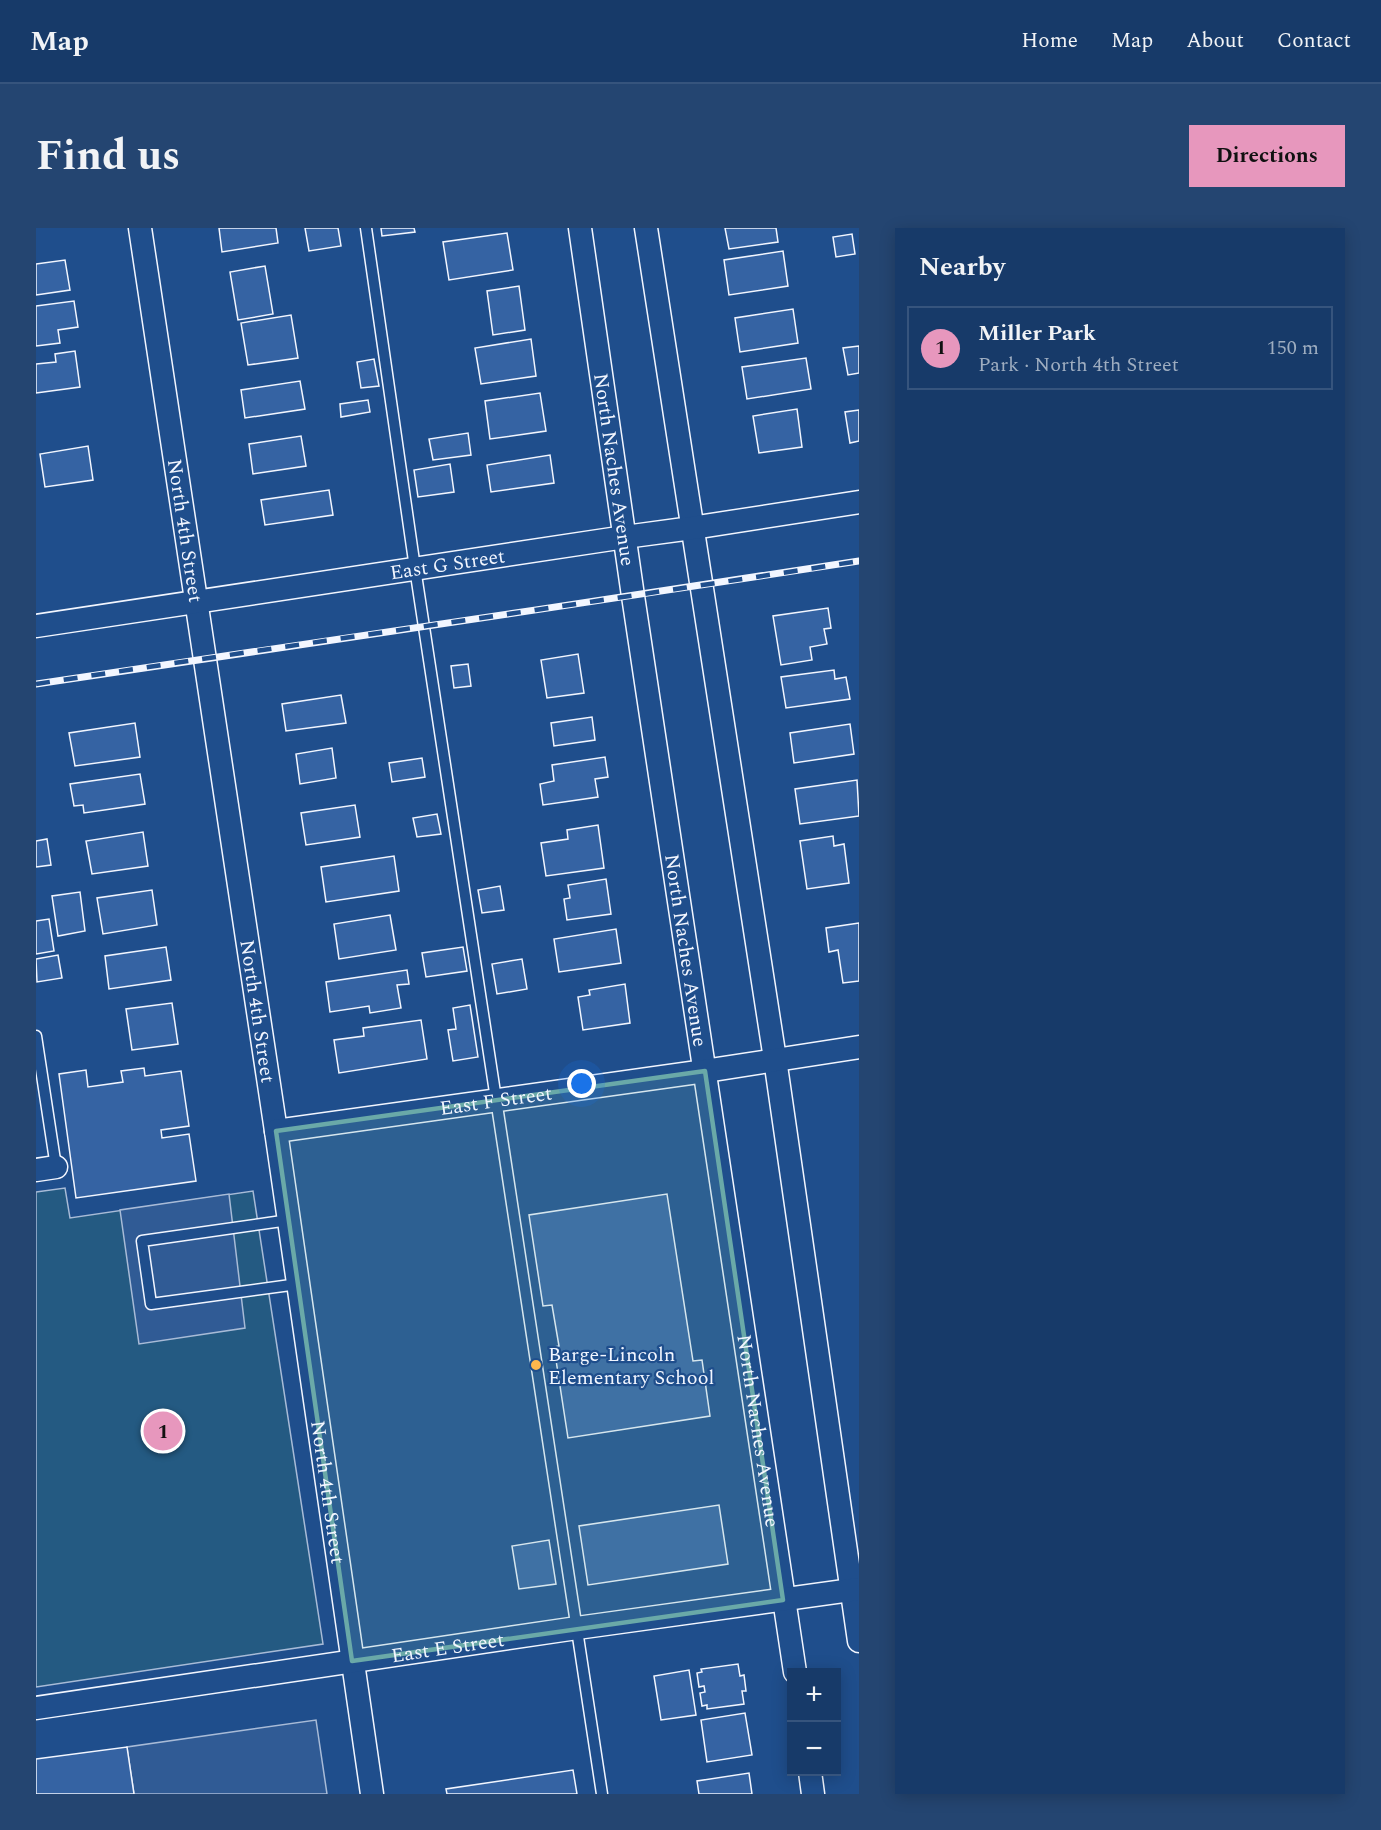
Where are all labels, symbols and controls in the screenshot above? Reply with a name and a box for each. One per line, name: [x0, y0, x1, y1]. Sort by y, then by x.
text: Map: [30, 20, 89, 63]
text: Home: [1021, 25, 1078, 57]
text: Map: [1111, 25, 1153, 57]
text: About: [1186, 25, 1244, 57]
text: Contact: [1277, 25, 1351, 57]
text: Find us: [36, 125, 180, 188]
button: Directions: [1189, 125, 1345, 187]
text: Nearby: [919, 247, 1005, 287]
text: Miller Park: [978, 317, 1096, 350]
text: 1: [935, 333, 946, 363]
text: 150 m: [1267, 333, 1319, 363]
text: Park · North 4th Street: [978, 350, 1179, 380]
street label: North Naches Avenue: [585, 371, 643, 568]
street label: North 4th Street: [159, 457, 210, 605]
street label: East G Street: [388, 541, 507, 588]
street label: North Naches Avenue: [656, 852, 715, 1049]
street label: North 4th Street: [231, 938, 283, 1085]
your location: [567, 1069, 596, 1098]
street label: East F Street: [438, 1079, 554, 1124]
street label: North Naches Avenue: [728, 1332, 787, 1529]
place label: Barge-Lincoln Elementary School: [548, 1340, 714, 1393]
marker: Barge-Lincoln Elementary School: [529, 1358, 543, 1372]
pin: 1: [144, 1408, 182, 1454]
street label: North 4th Street: [302, 1418, 353, 1566]
street label: East E Street: [389, 1625, 506, 1671]
map controls: [787, 1668, 841, 1776]
button: +: [787, 1668, 841, 1722]
button: −: [787, 1722, 841, 1776]

